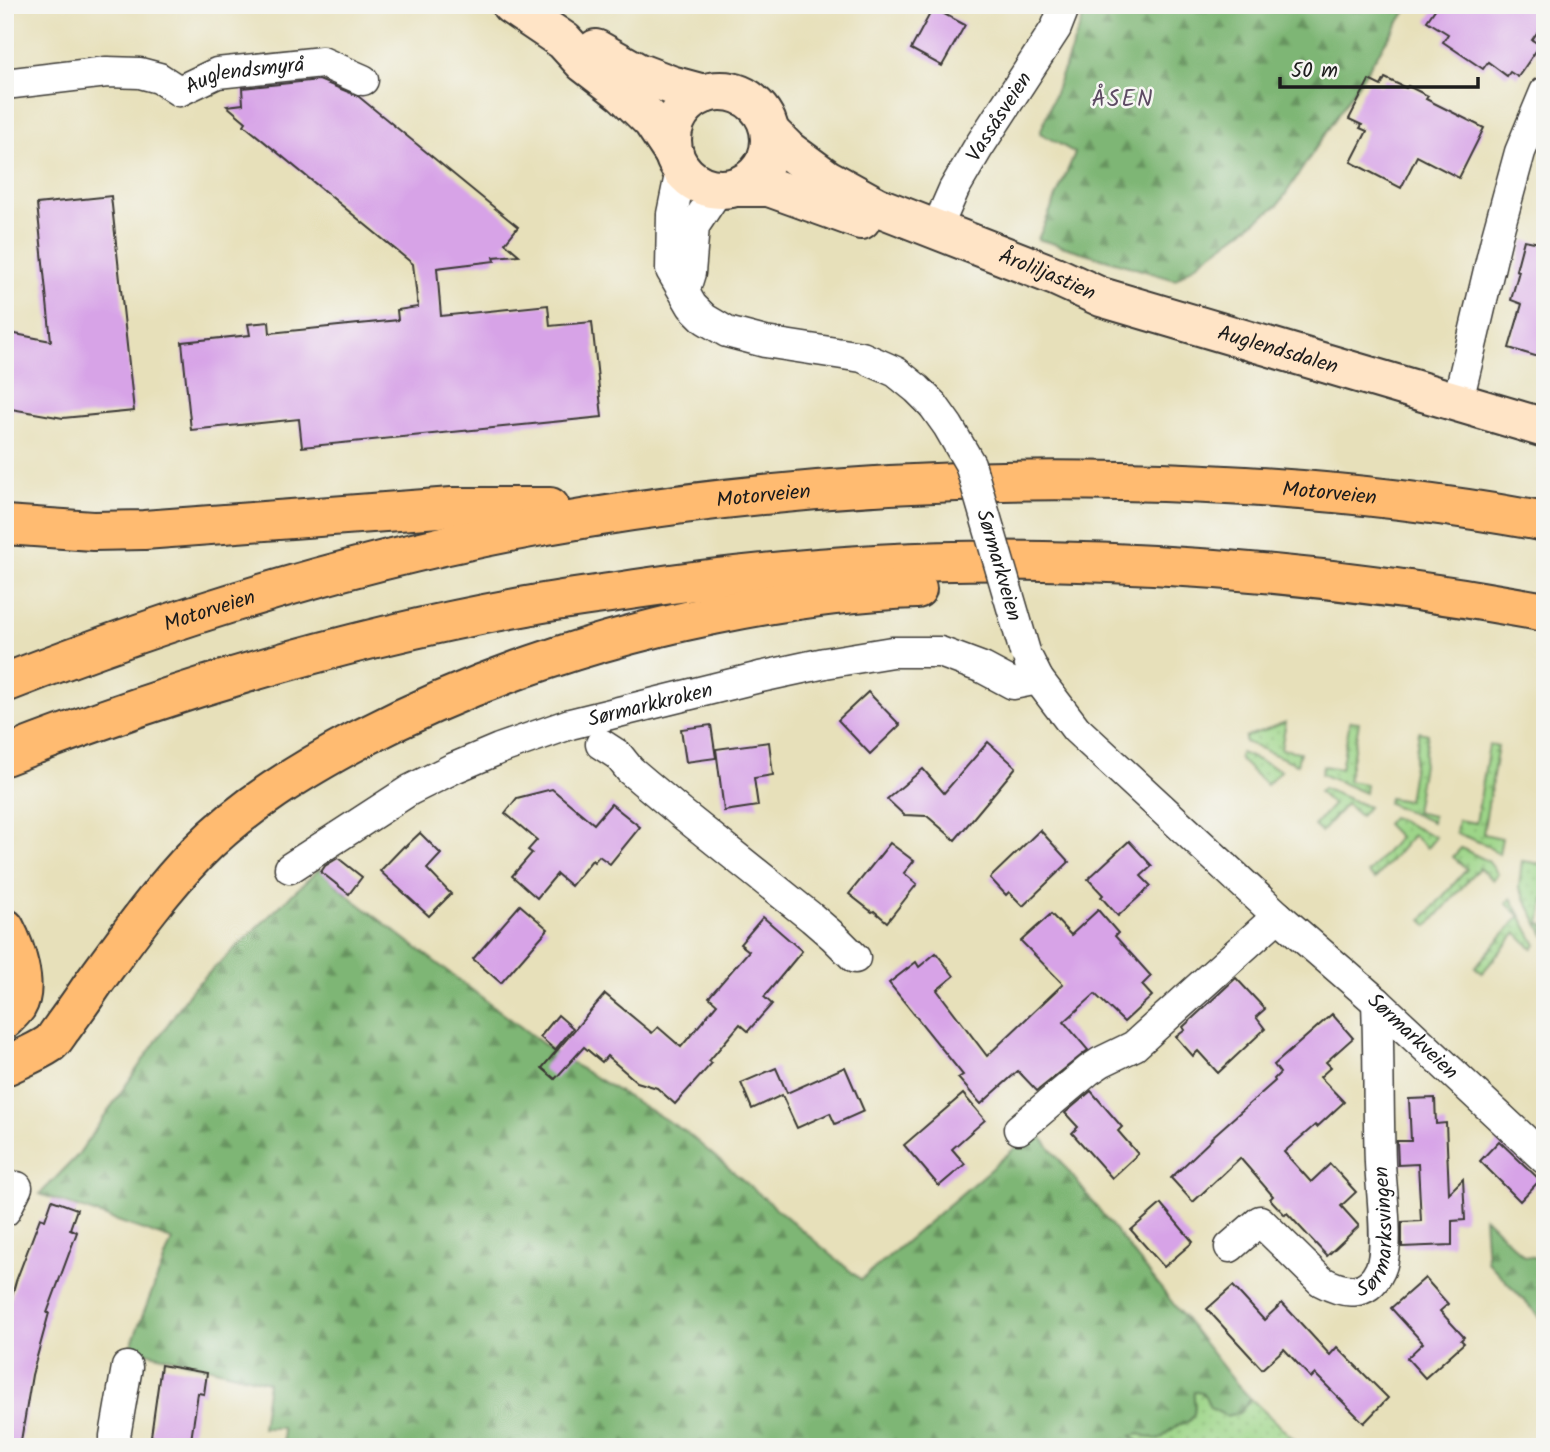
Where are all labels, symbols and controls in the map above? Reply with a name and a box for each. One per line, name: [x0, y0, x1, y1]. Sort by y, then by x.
scale bar: [1280, 46, 1478, 90]
street label: Auglendsmyrå: [180, 49, 307, 104]
text: 50 m: [1291, 55, 1338, 88]
street label: Vassåsveien: [958, 66, 1041, 168]
district label: ÅSEN: [1091, 82, 1155, 118]
street label: Åroliljastien: [993, 241, 1101, 310]
street label: Auglendsdalen: [1213, 317, 1342, 384]
street label: Motorveien: [1281, 474, 1378, 515]
street label: Motorveien: [715, 476, 812, 518]
street label: Sørmarkveien: [966, 506, 1030, 625]
street label: Motorveien: [160, 581, 260, 642]
street label: Sørmarkkroken: [584, 674, 717, 737]
street label: Sørmarkveien: [1359, 986, 1466, 1088]
street label: Sørmarksvingen: [1352, 1165, 1403, 1307]

